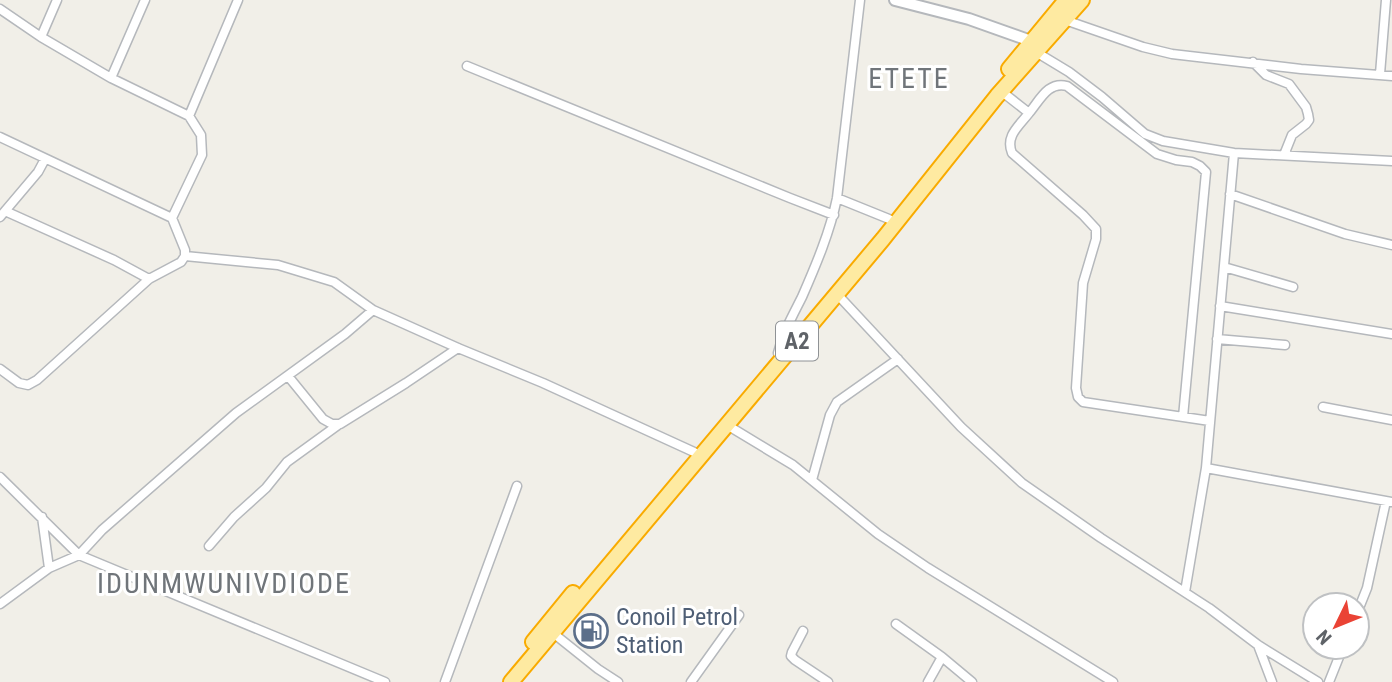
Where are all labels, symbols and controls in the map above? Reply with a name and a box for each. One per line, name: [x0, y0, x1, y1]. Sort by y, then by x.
district label: ETETE: [868, 62, 950, 95]
road number: A2: [776, 322, 818, 360]
district label: IDUNMWUNIVDIODE: [97, 567, 351, 600]
north arrow: [1301, 591, 1371, 661]
place label: Conoil Petrol Station: [616, 603, 738, 659]
fuel station icon: Conoil Petrol Station: [572, 612, 610, 650]
text: N: [1312, 625, 1336, 649]

